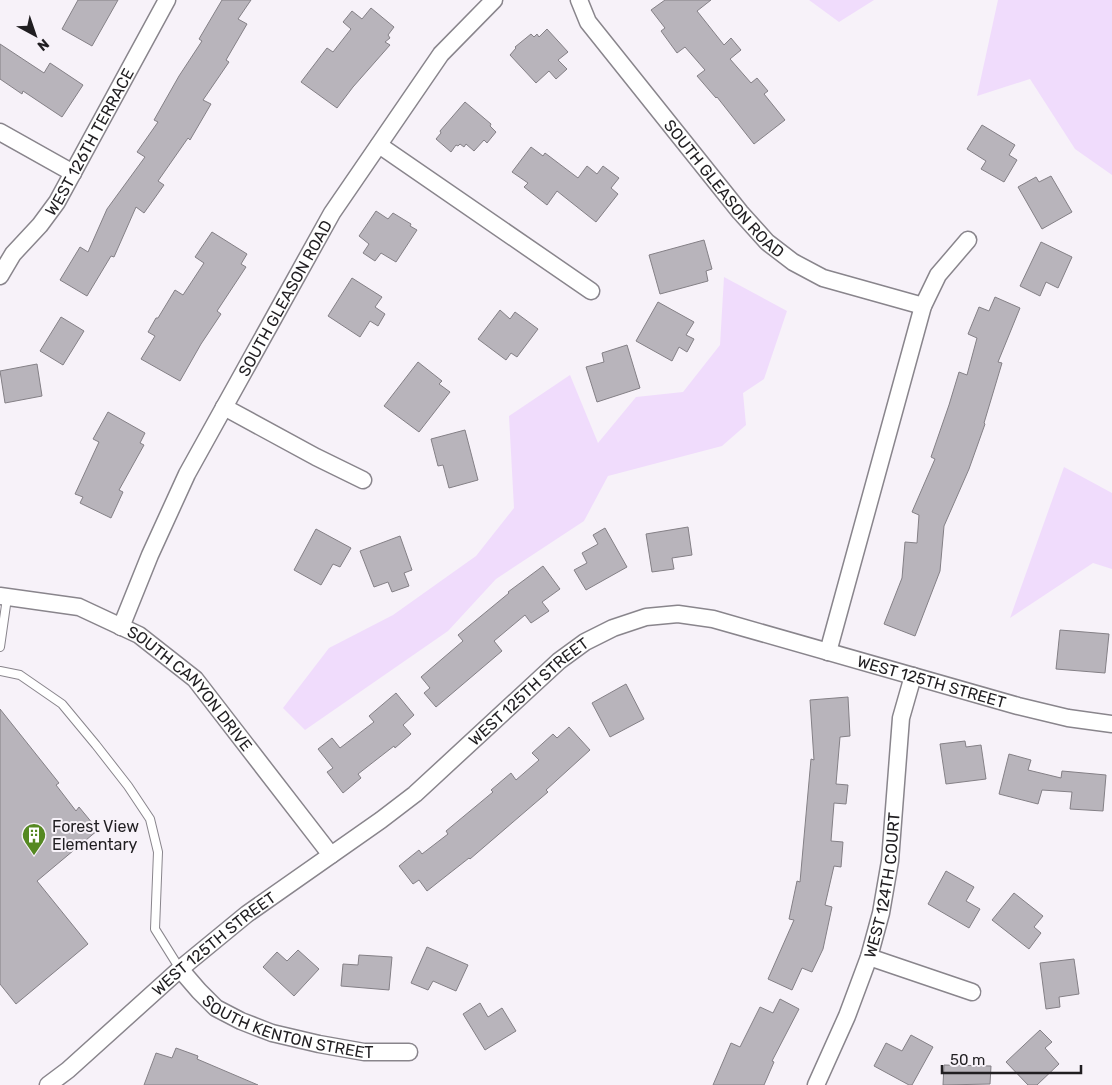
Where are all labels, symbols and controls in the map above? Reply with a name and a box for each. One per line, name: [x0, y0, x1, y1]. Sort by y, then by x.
north arrow: [10, 10, 60, 60]
text: N: [34, 35, 52, 54]
street label: WEST 126TH TERRACE: [41, 65, 138, 219]
street label: SOUTH GLEASON ROAD: [660, 116, 788, 261]
street label: SOUTH GLEASON ROAD: [234, 217, 336, 379]
street label: SOUTH CANYON DRIVE: [125, 622, 256, 755]
street label: WEST 125TH STREET: [464, 633, 592, 749]
street label: WEST 125TH STREET: [855, 651, 1008, 712]
street label: WEST 124TH COURT: [860, 811, 903, 960]
place label: Forest View Elementary: [52, 817, 139, 854]
building icon: Forest View Elementary: [21, 822, 47, 856]
street label: WEST 125TH STREET: [148, 888, 279, 999]
street label: SOUTH KENTON STREET: [199, 991, 374, 1062]
scale bar: [942, 1042, 1081, 1074]
text: 50 m: [950, 1051, 985, 1069]

